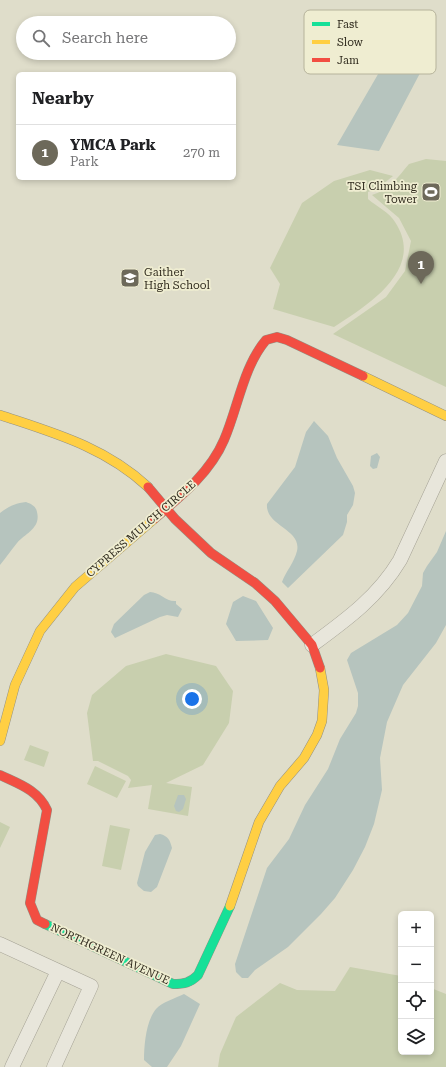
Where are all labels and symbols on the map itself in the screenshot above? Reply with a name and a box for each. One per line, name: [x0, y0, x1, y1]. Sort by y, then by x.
legend: [304, 10, 436, 74]
text: Fast: [337, 18, 358, 31]
text: Slow: [337, 36, 364, 49]
text: Jam: [337, 54, 359, 67]
place label: TSI Climbing Tower: [347, 180, 418, 206]
sports icon: TSI Climbing Tower: [420, 181, 442, 203]
pin: 1: [408, 251, 434, 284]
place label: Gaither High School: [144, 266, 211, 292]
school or university icon: Gaither High School: [119, 267, 141, 289]
street label: CYPRESS MULCH CIRCLE: [84, 478, 198, 580]
your location: [182, 689, 202, 709]
street label: NORTHGREEN AVENUE: [48, 921, 172, 987]

